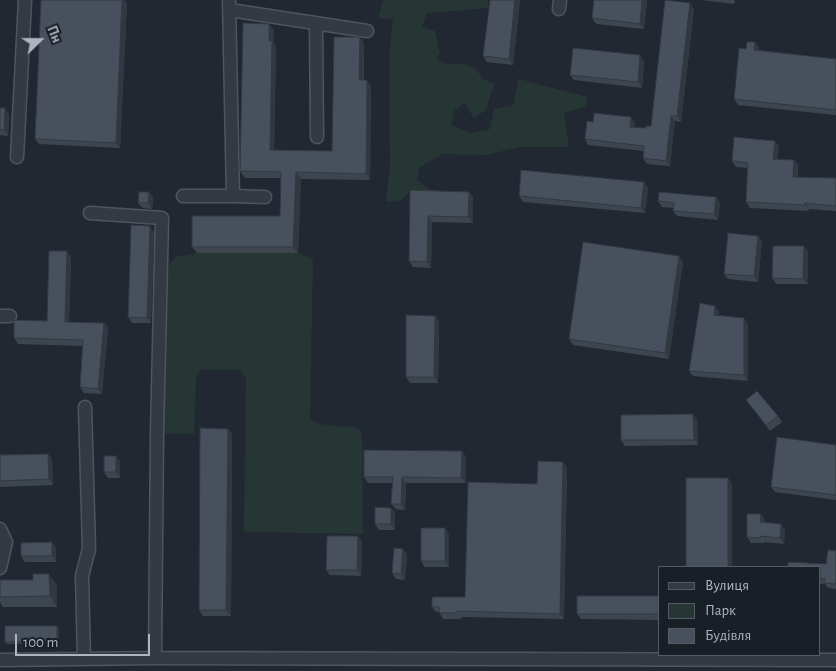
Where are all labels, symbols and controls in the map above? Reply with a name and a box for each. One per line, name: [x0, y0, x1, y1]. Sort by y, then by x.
north arrow: [15, 15, 65, 65]
text: Пн: [44, 24, 64, 45]
legend: [658, 566, 821, 656]
text: Вулиця: [705, 578, 749, 593]
text: Парк: [705, 603, 736, 618]
scale bar: [18, 624, 152, 656]
text: Будівля: [705, 628, 751, 643]
text: 100 m: [23, 635, 58, 650]

